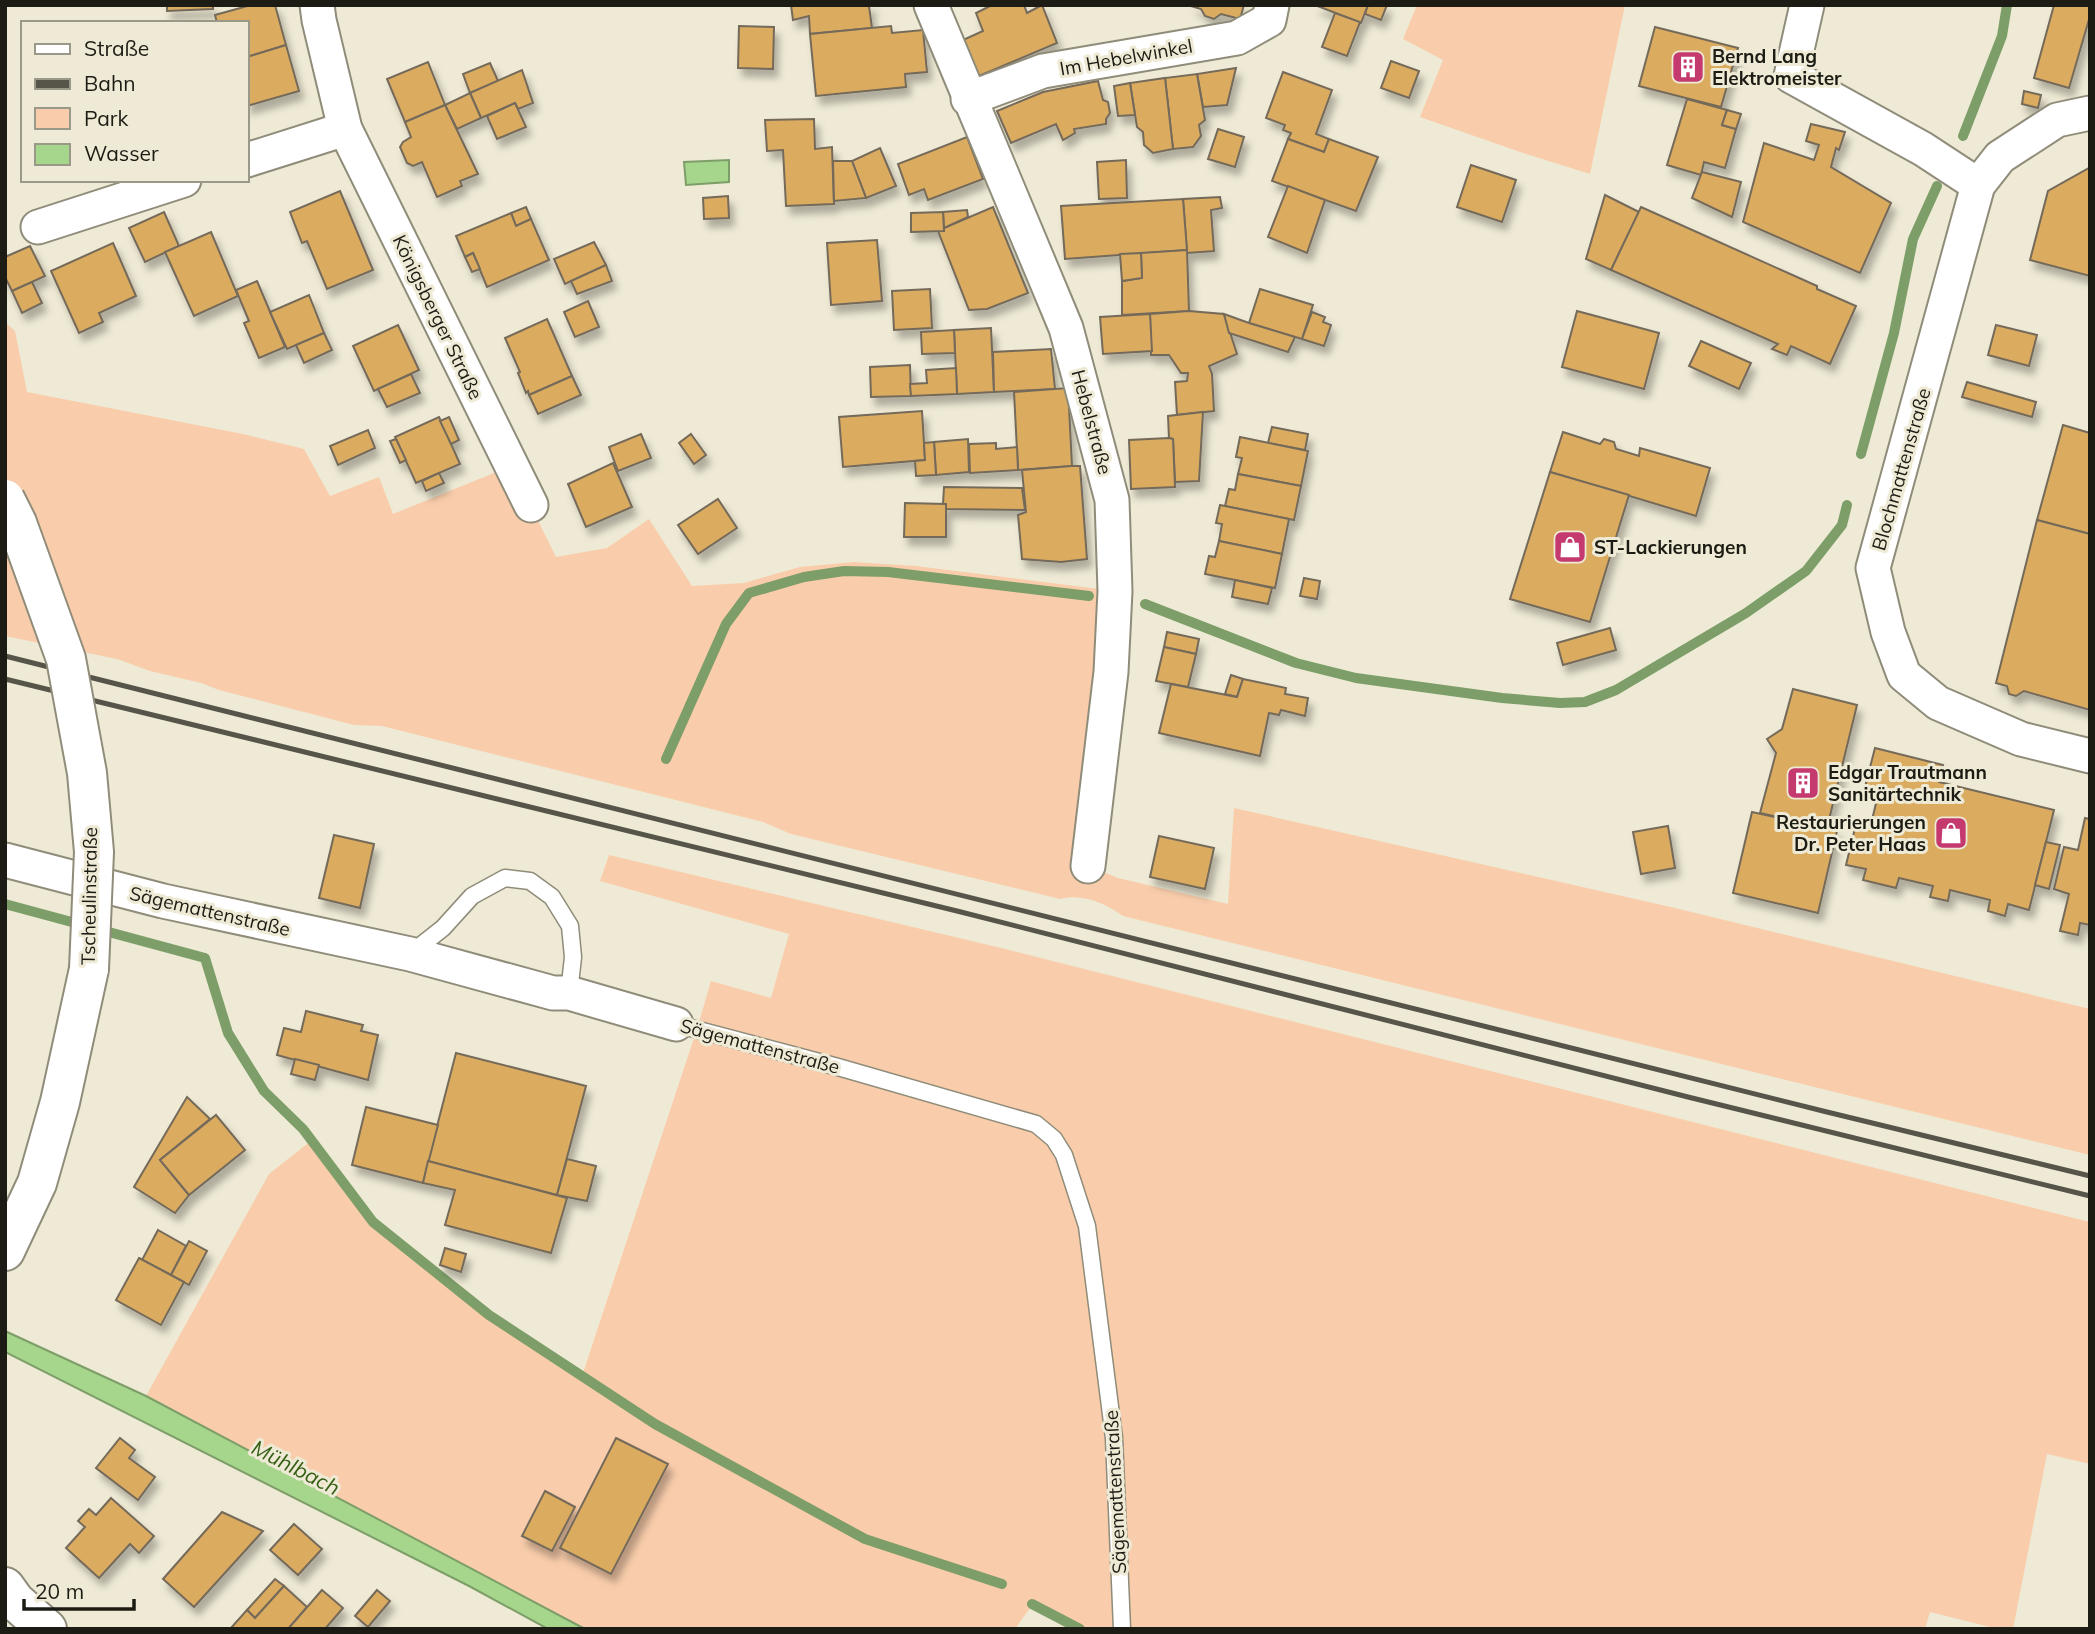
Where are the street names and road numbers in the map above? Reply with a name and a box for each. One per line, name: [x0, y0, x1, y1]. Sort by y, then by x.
street label: Im Hebelwinkel: [1058, 34, 1194, 80]
street label: Königsberger Straße: [388, 231, 488, 403]
street label: Hebelstraße: [1066, 367, 1118, 477]
street label: Blochmattenstraße: [1866, 385, 1936, 553]
street label: Tscheulinstraße: [76, 827, 102, 965]
street label: Sägemattenstraße: [127, 881, 293, 941]
street label: Sägemattenstraße: [678, 1013, 842, 1079]
street label: Sägemattenstraße: [1099, 1409, 1131, 1575]

